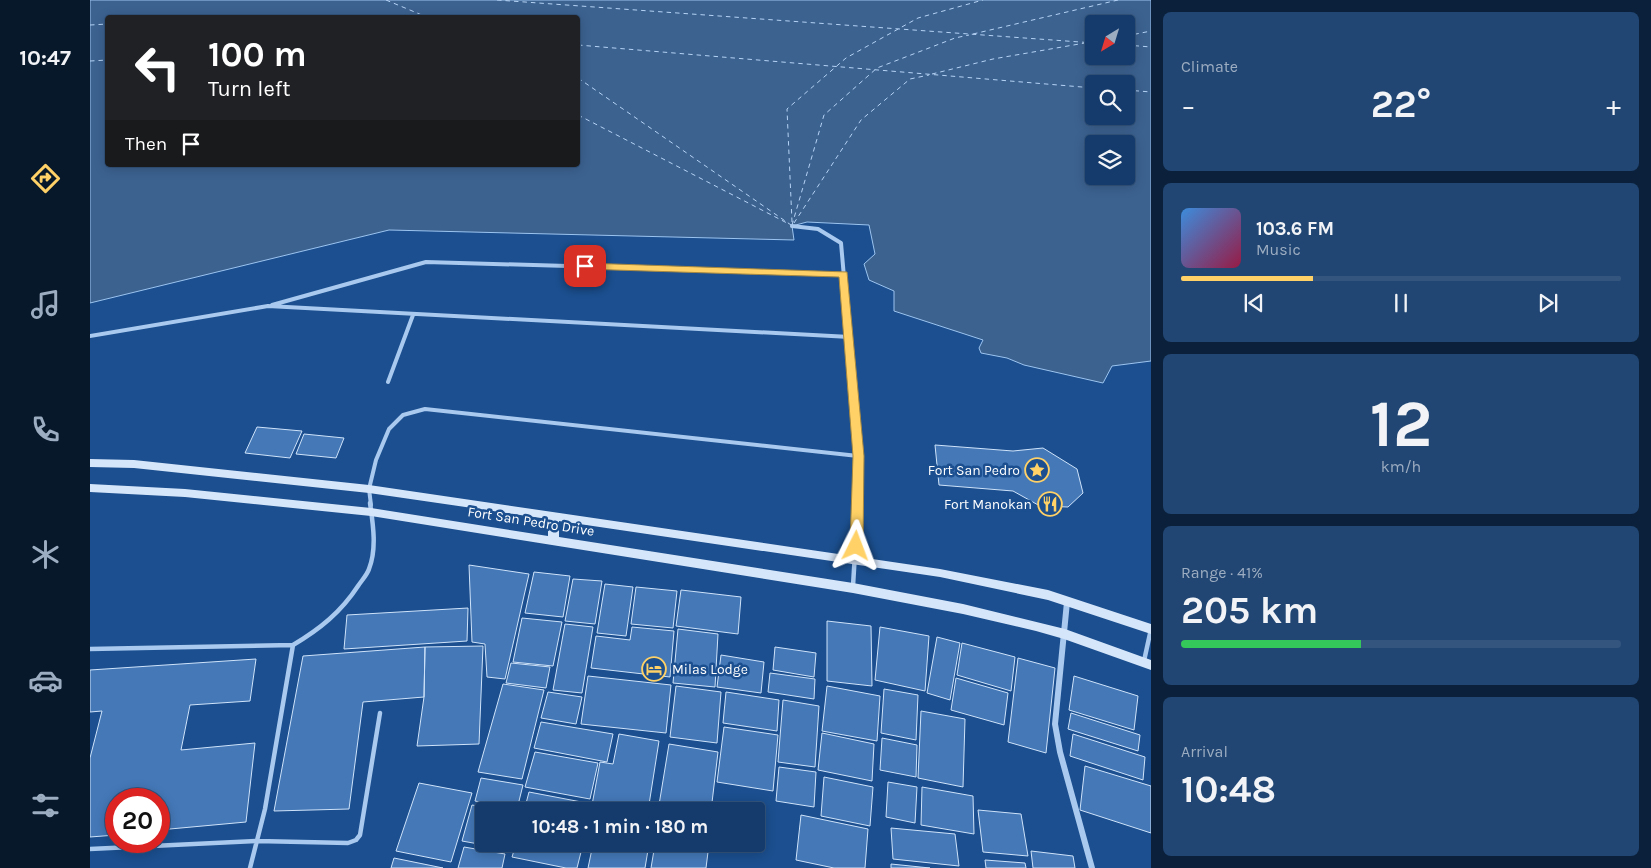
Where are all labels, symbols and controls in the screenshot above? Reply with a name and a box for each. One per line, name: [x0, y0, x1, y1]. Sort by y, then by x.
north arrow: [1085, 15, 1135, 65]
map controls: [1085, 15, 1135, 185]
text: 100 m: [208, 34, 307, 75]
icon: left: [125, 35, 190, 100]
text: 10:47: [19, 45, 71, 71]
text: Climate: [1181, 57, 1238, 76]
button: search: [1085, 75, 1135, 125]
text: Turn left: [208, 76, 291, 102]
text: 22°: [1371, 82, 1431, 127]
text: −: [1181, 89, 1196, 122]
text: +: [1606, 89, 1621, 122]
icon: arrive: [177, 130, 205, 158]
text: Then: [125, 133, 167, 155]
button: layers: [1085, 135, 1135, 185]
icon: directions: [28, 161, 63, 196]
text: 103.6 FM: [1256, 218, 1334, 240]
text: Music: [1256, 240, 1301, 259]
pin: [564, 245, 606, 287]
icon: arrive: [571, 252, 599, 280]
icon: music: [28, 287, 63, 322]
icon: previous: [1240, 289, 1268, 317]
icon: pause: [1387, 289, 1415, 317]
icon: next: [1534, 289, 1562, 317]
text: 12: [1370, 386, 1432, 462]
icon: phone: [28, 412, 63, 447]
place icon: Fort San Pedro: [1024, 457, 1050, 483]
text: km/h: [1381, 457, 1421, 476]
place label: Fort San Pedro: [928, 462, 1020, 479]
restaurant icon: Fort Manokan: [1037, 491, 1063, 517]
place label: Fort Manokan: [944, 496, 1032, 513]
street label: Fort San Pedro Drive: [466, 503, 596, 540]
position arrow: [829, 519, 881, 571]
icon: climate: [28, 537, 63, 572]
text: Range · 41%: [1181, 563, 1263, 582]
text: 205 km: [1181, 588, 1318, 633]
hotel icon: Milas Lodge: [641, 656, 667, 682]
place label: Milas Lodge: [672, 661, 748, 678]
icon: car: [28, 663, 63, 698]
text: Arrival: [1181, 742, 1228, 761]
text: 10:48: [1181, 767, 1276, 812]
icon: filters: [28, 788, 63, 823]
speed limit sign: 20: [105, 788, 170, 853]
text: 10:48 · 1 min · 180 m: [532, 816, 708, 838]

